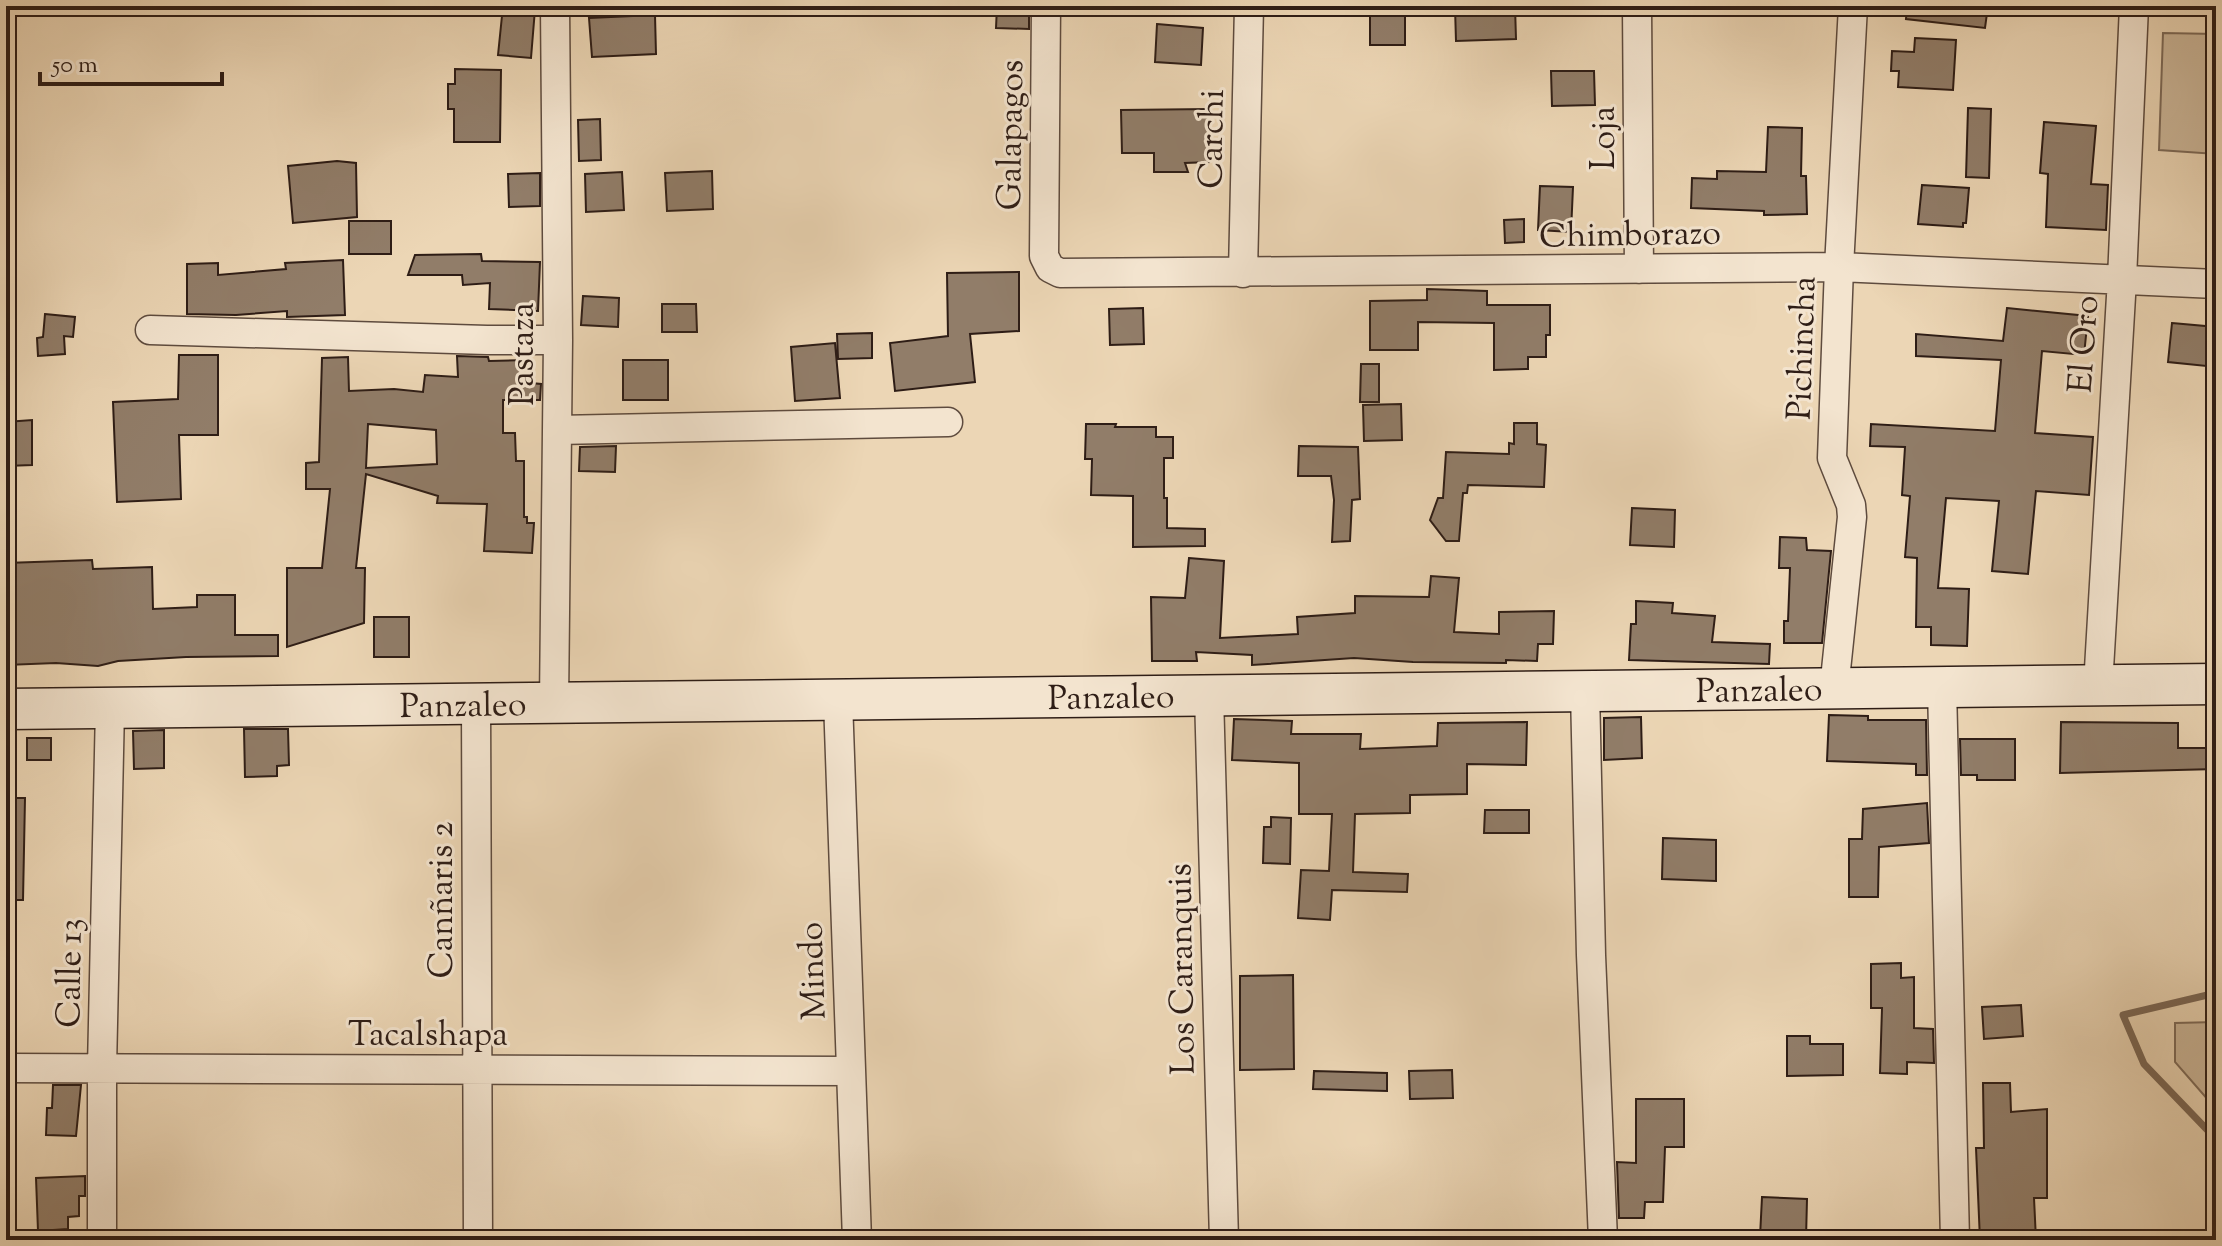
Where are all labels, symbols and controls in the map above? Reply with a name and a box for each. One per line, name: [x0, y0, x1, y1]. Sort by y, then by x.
scale bar: [40, 36, 222, 86]
text: 50 m: [50, 49, 98, 83]
street label: Galapagos: [987, 59, 1038, 211]
street label: Carchi: [1188, 89, 1239, 189]
street label: Loja: [1581, 106, 1630, 170]
street label: Chimborazo: [1539, 210, 1721, 263]
street label: Pichincha: [1777, 276, 1830, 421]
street label: El Oro: [2058, 294, 2113, 395]
street label: Pastaza: [500, 302, 549, 406]
street label: Panzaleo: [1695, 667, 1823, 718]
street label: Panzaleo: [1047, 674, 1175, 725]
street label: Panzaleo: [399, 682, 527, 733]
street label: Canñaris 2: [419, 821, 468, 978]
street label: Los Caranquis: [1157, 863, 1210, 1075]
street label: Calle 13: [46, 918, 97, 1028]
street label: Mindo: [788, 921, 841, 1021]
street label: Tacalshapa: [348, 1012, 508, 1061]

